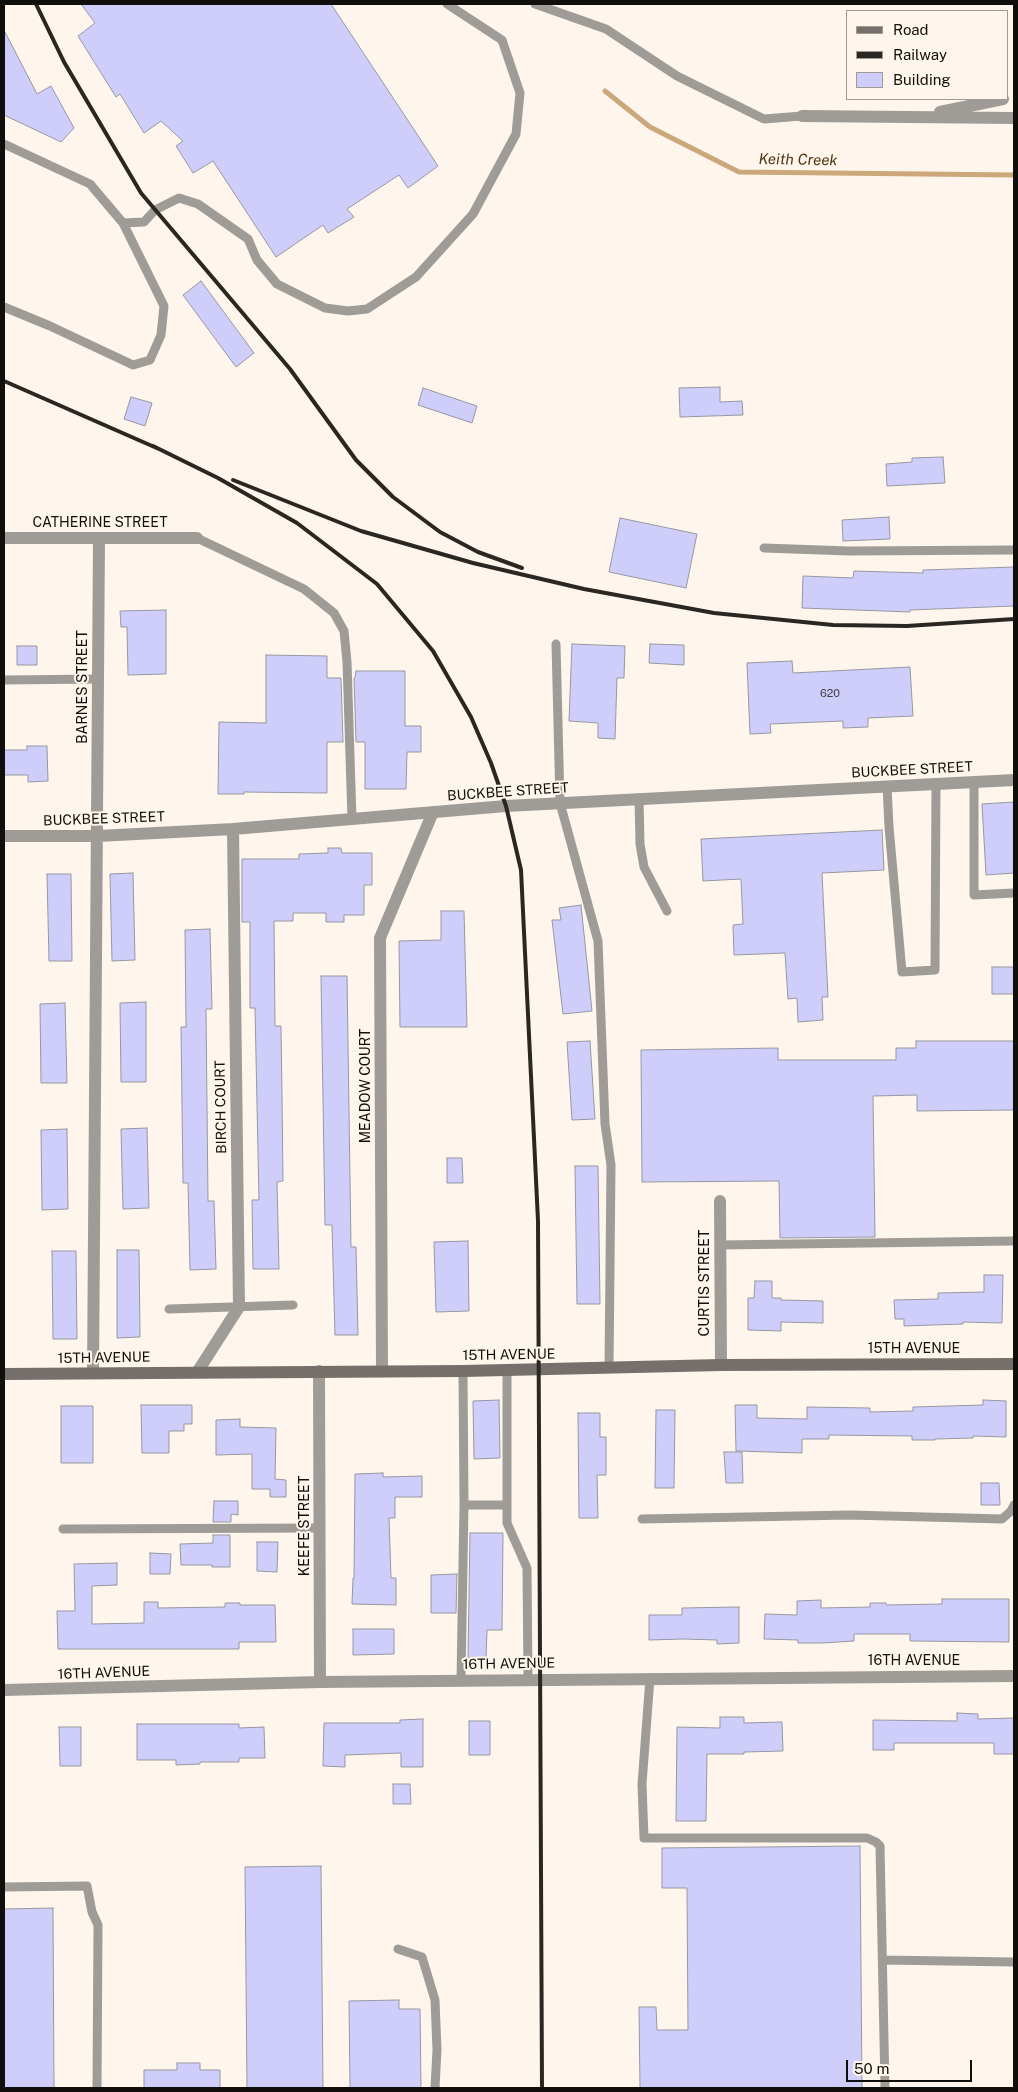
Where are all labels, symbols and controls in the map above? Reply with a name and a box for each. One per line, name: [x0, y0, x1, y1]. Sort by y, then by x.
legend: [846, 10, 1008, 100]
text: Road: [893, 21, 929, 38]
text: Railway: [893, 46, 947, 63]
text: Building: [893, 71, 951, 88]
water label: Keith Creek: [758, 150, 838, 170]
street label: CATHERINE STREET: [33, 515, 167, 531]
street label: BARNES STREET: [75, 630, 91, 744]
house number: 620: [820, 687, 840, 701]
street label: BUCKBEE STREET: [851, 758, 973, 782]
street label: BUCKBEE STREET: [447, 779, 569, 805]
street label: BUCKBEE STREET: [43, 808, 165, 830]
street label: MEADOW COURT: [358, 1029, 374, 1143]
street label: BIRCH COURT: [212, 1060, 230, 1154]
street label: CURTIS STREET: [697, 1230, 713, 1336]
street label: 15TH AVENUE: [868, 1341, 960, 1357]
street label: 15TH AVENUE: [463, 1346, 555, 1364]
street label: 15TH AVENUE: [58, 1349, 150, 1367]
street label: KEEFE STREET: [297, 1476, 313, 1576]
street label: 16TH AVENUE: [868, 1653, 960, 1669]
street label: 16TH AVENUE: [463, 1655, 555, 1673]
street label: 16TH AVENUE: [58, 1663, 150, 1683]
scale bar: [848, 2050, 974, 2082]
text: 50 m: [854, 2060, 889, 2077]

